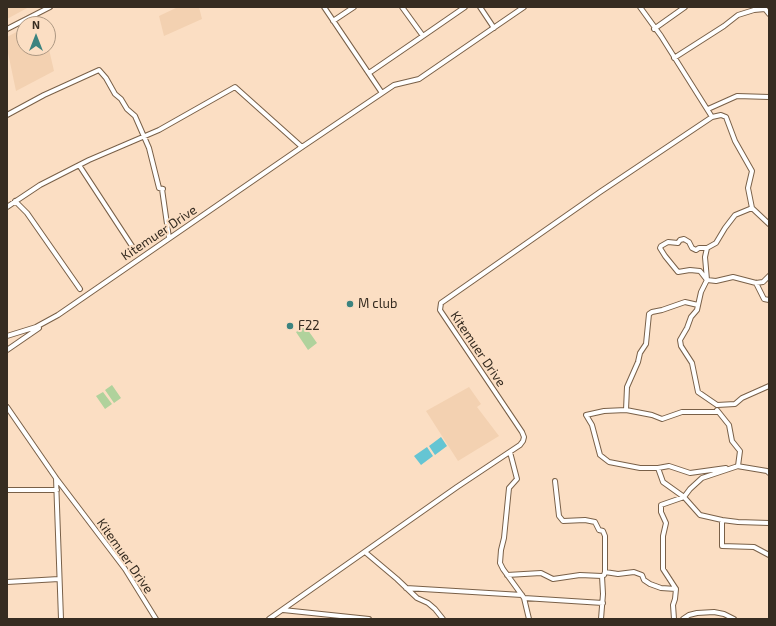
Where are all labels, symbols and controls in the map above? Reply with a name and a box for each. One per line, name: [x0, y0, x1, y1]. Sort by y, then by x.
north arrow: [16, 16, 56, 56]
text: N: [32, 18, 40, 31]
street label: Kitemuer Drive: [118, 202, 200, 264]
place label: M club: [358, 296, 397, 312]
marker: M club: [345, 299, 355, 309]
street label: Kitemuer Drive: [447, 308, 509, 390]
place label: F22: [298, 318, 320, 334]
marker: F22: [285, 321, 295, 331]
street label: Kitemuer Drive: [93, 516, 157, 596]

